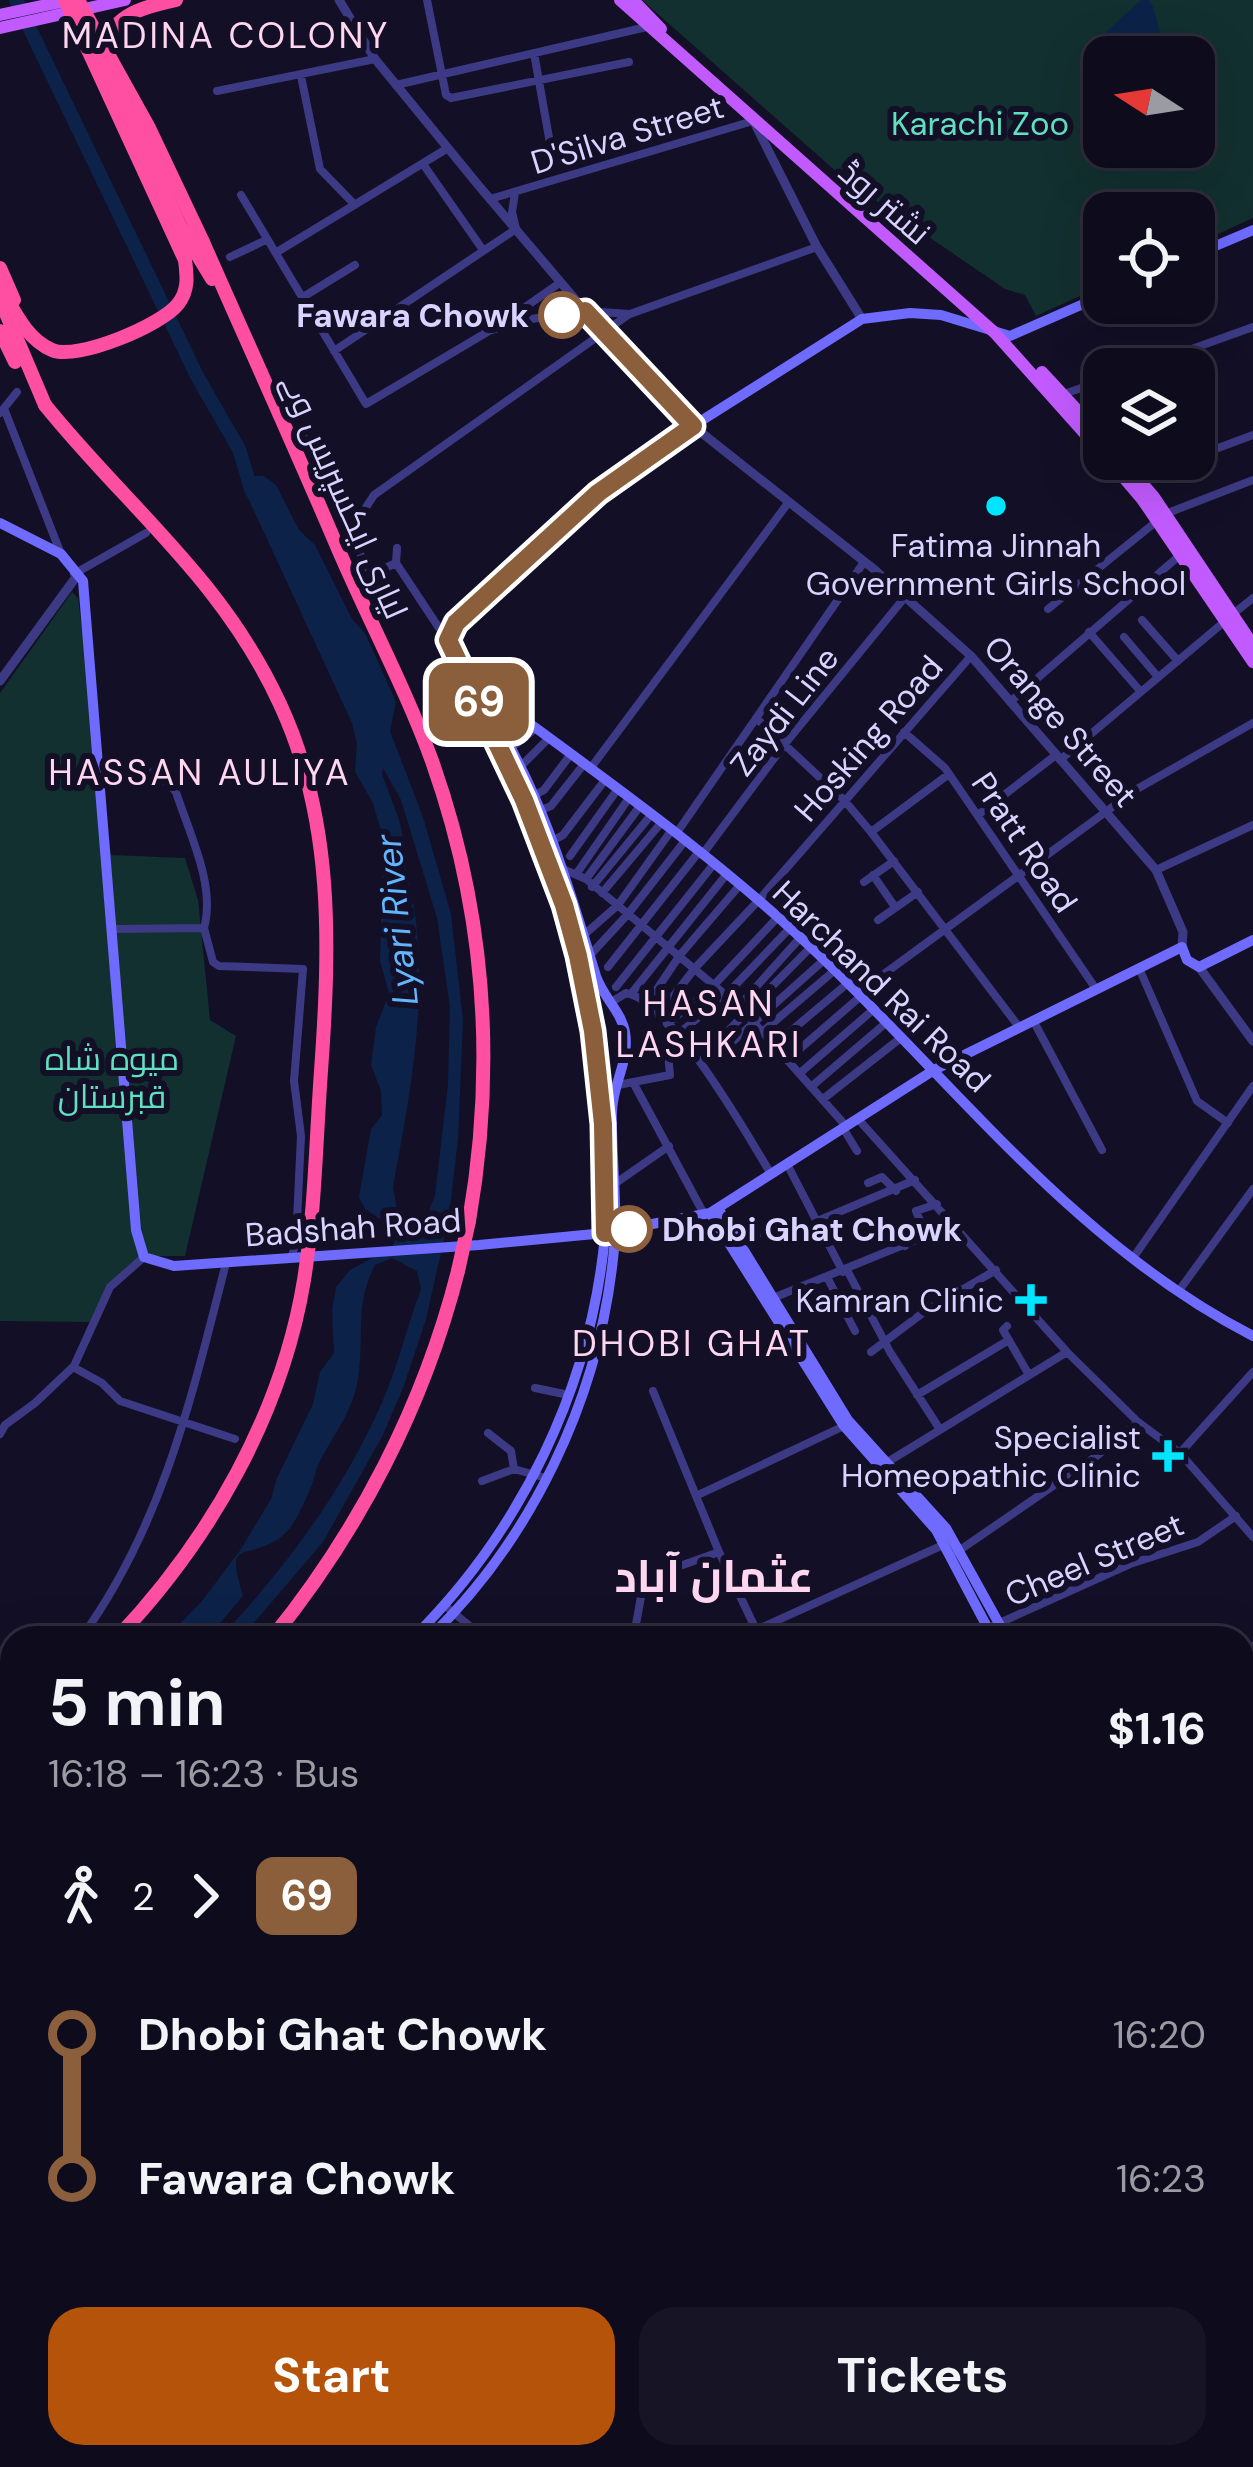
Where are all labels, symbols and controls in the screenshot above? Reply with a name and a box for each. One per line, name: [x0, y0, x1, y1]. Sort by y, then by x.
district label: MADINA COLONY: [62, 12, 390, 59]
north arrow: [1083, 36, 1215, 168]
map controls: [1083, 36, 1215, 480]
street label: D'Silva Street: [526, 85, 729, 184]
park label: Karachi Zoo: [891, 102, 1069, 145]
street label: نشتر روڈ: [830, 151, 940, 254]
button: locate: [1083, 192, 1215, 324]
marker: Fawara Chowk: [540, 293, 584, 337]
place label: Fawara Chowk: [296, 294, 529, 337]
button: layers: [1083, 348, 1215, 480]
street label: لیاری ایکسپریس وے: [271, 367, 418, 625]
marker: Fatima Jinnah Government Girls School: [983, 493, 1009, 519]
place label: Fatima Jinnah Government Girls School: [806, 524, 1186, 605]
street label: Orange Street: [974, 627, 1147, 816]
street label: Zaydi Line: [721, 638, 848, 785]
street label: Hosking Road: [785, 646, 952, 830]
line badge: 69: [425, 663, 533, 741]
text: 69: [453, 674, 505, 729]
district label: HASSAN AULIYA: [48, 749, 352, 796]
street label: Pratt Road: [962, 764, 1087, 921]
water label: Lyari River: [364, 831, 429, 1008]
street label: Harchand Rai Road: [764, 871, 1000, 1101]
district label: HASAN LASHKARI: [615, 980, 803, 1068]
park label: میوہ شاہ قبرستان: [45, 1037, 179, 1118]
street label: Badshah Road: [243, 1198, 463, 1257]
marker: Dhobi Ghat Chowk: [607, 1207, 651, 1251]
place label: Dhobi Ghat Chowk: [662, 1208, 962, 1251]
place label: Kamran Clinic: [796, 1279, 1004, 1322]
marker: Kamran Clinic: [1015, 1284, 1047, 1316]
district label: DHOBI GHAT: [572, 1320, 812, 1367]
place label: Specialist Homeopathic Clinic: [841, 1416, 1141, 1497]
marker: Specialist Homeopathic Clinic: [1152, 1440, 1184, 1472]
street label: Cheel Street: [998, 1503, 1190, 1616]
district label: عثمان آباد: [615, 1547, 813, 1606]
text: 5 min: [48, 1660, 225, 1745]
text: $1.16: [1108, 1699, 1206, 1758]
text: 16:18 – 16:23 · Bus: [48, 1748, 359, 1799]
icon: walk: [48, 1863, 114, 1929]
icon: forward: [172, 1863, 238, 1929]
text: 69: [280, 1868, 333, 1923]
text: 2: [132, 1871, 154, 1922]
text: Dhobi Ghat Chowk: [138, 2005, 547, 2064]
text: 16:20: [1113, 2009, 1206, 2060]
text: Fawara Chowk: [138, 2149, 455, 2208]
text: 16:23: [1116, 2153, 1206, 2204]
button: Start: [48, 2307, 615, 2445]
button: Tickets: [639, 2307, 1206, 2445]

